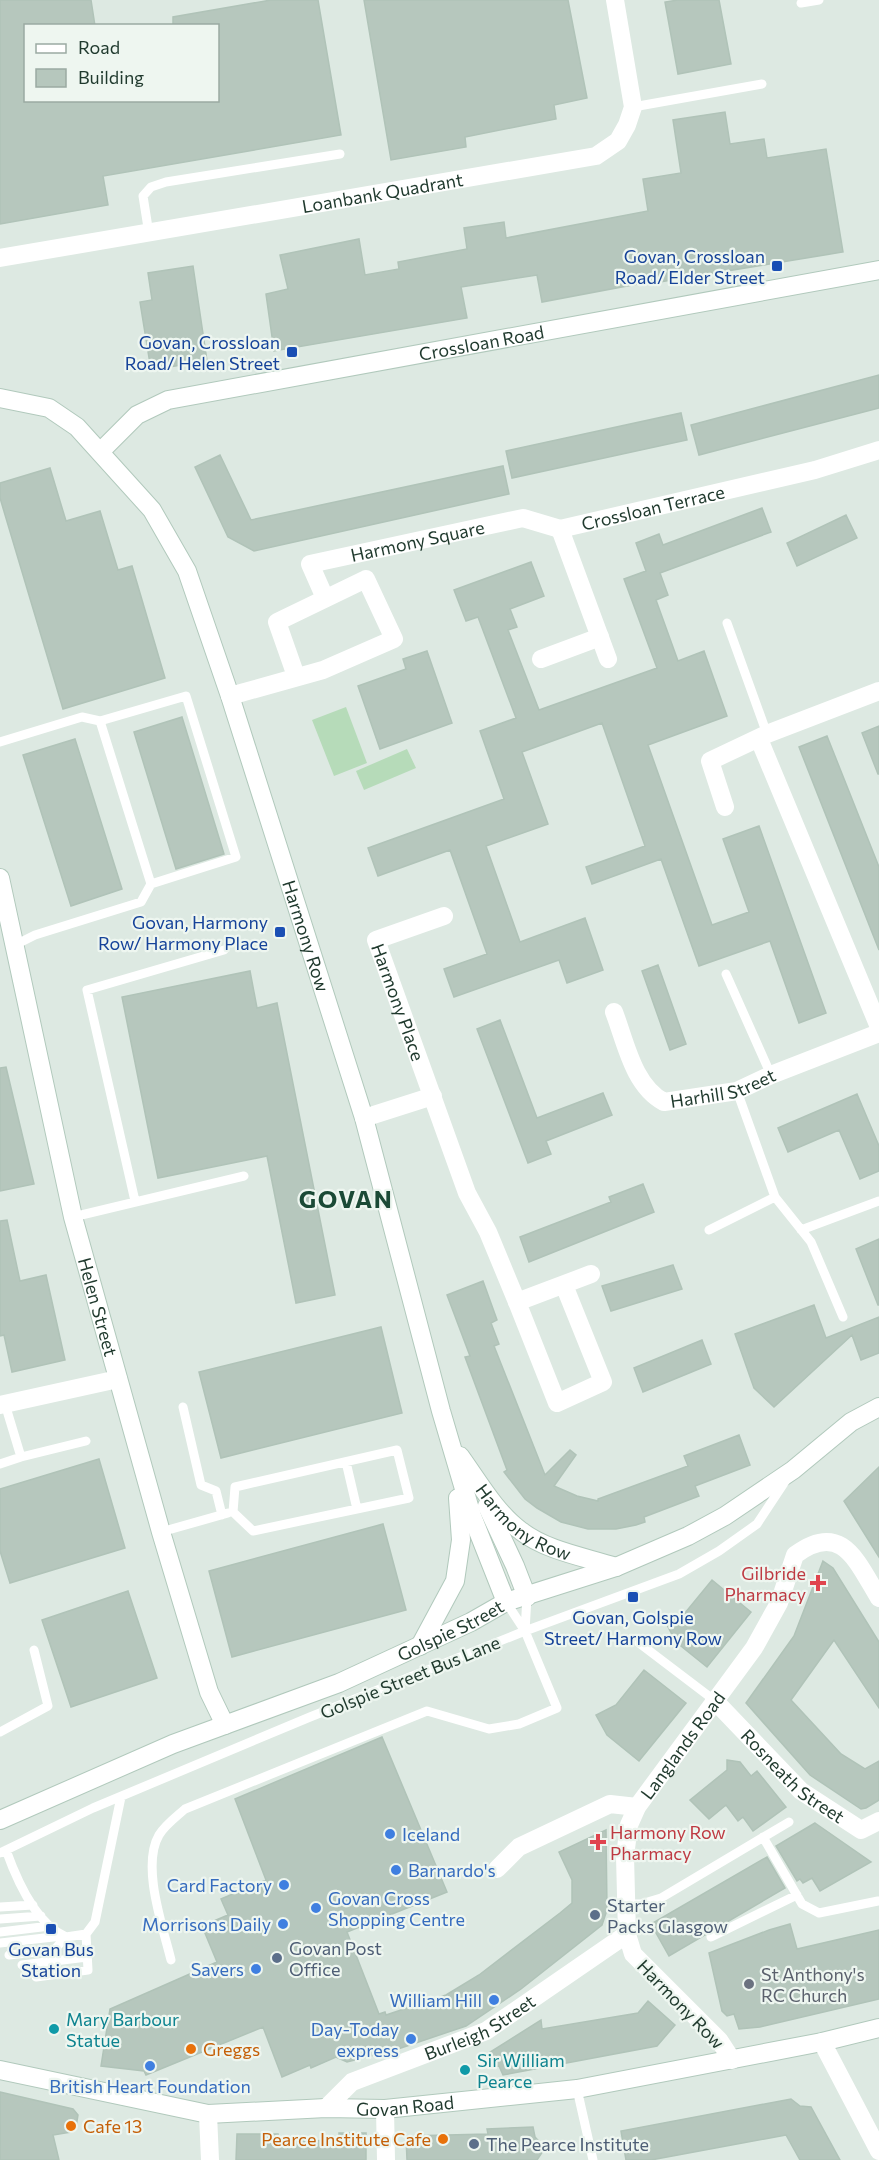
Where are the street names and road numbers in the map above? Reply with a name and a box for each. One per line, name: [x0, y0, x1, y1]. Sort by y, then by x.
street label: Loanbank Quadrant: [300, 168, 465, 217]
street label: Crossloan Road: [417, 320, 546, 365]
street label: Crossloan Terrace: [579, 480, 727, 535]
street label: Harmony Square: [348, 516, 486, 566]
street label: Harmony Row: [278, 877, 334, 995]
street label: Harmony Place: [367, 940, 430, 1064]
street label: Harhill Street: [669, 1064, 779, 1112]
street label: Helen Street: [74, 1255, 122, 1359]
street label: Harmony Row: [471, 1479, 574, 1564]
street label: Golspie Street: [394, 1595, 507, 1666]
street label: Golspie Street Bus Lane: [317, 1631, 503, 1723]
street label: Langlands Road: [636, 1687, 729, 1803]
street label: Rosneath Street: [737, 1724, 849, 1827]
street label: Harmony Row: [633, 1955, 729, 2053]
street label: Burleigh Street: [421, 1990, 539, 2064]
street label: Govan Road: [356, 2091, 455, 2120]

